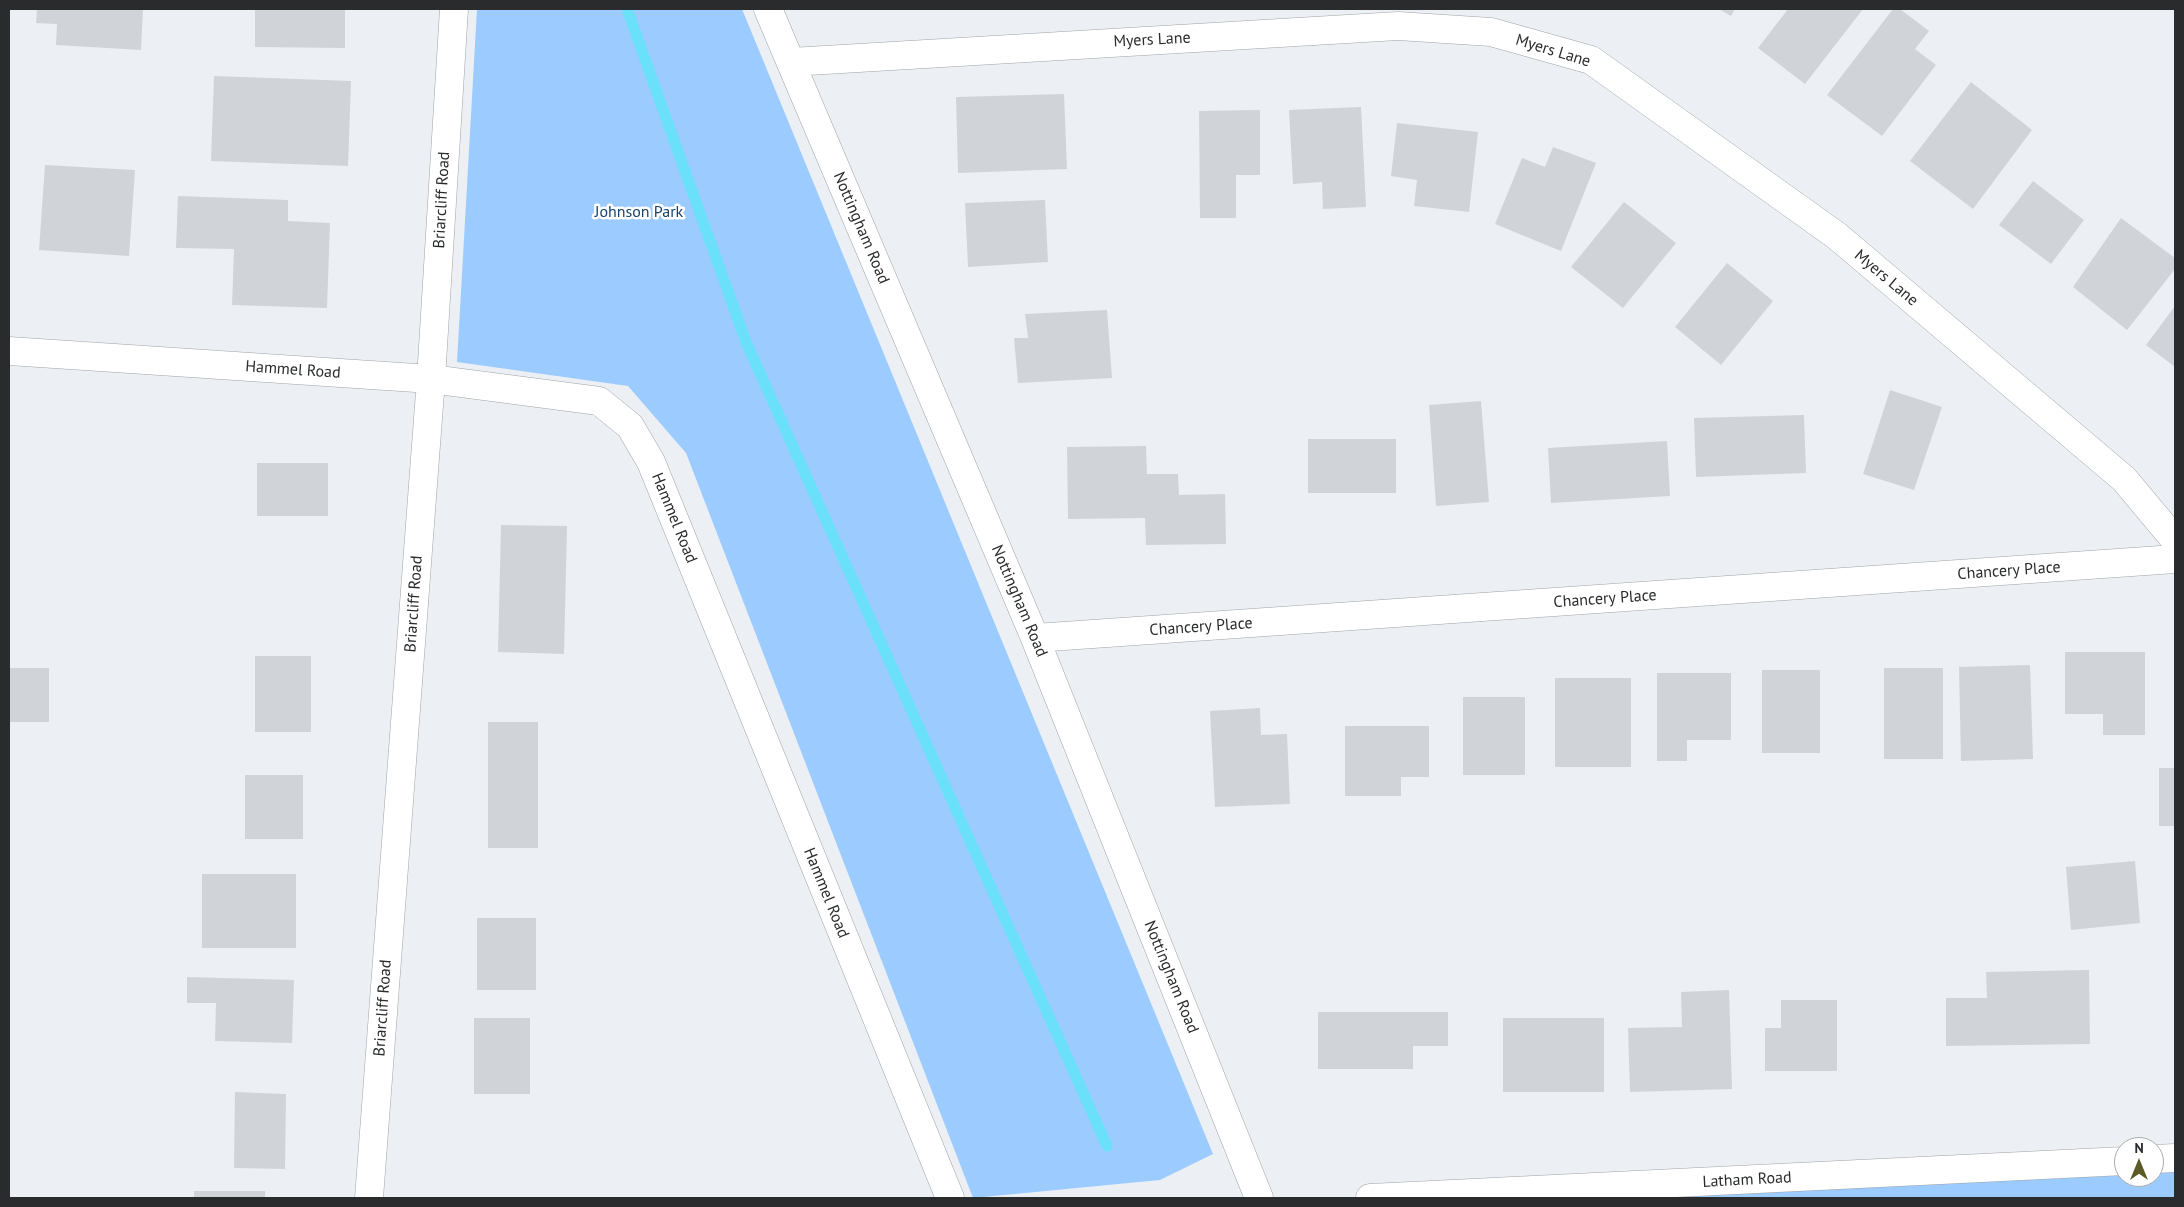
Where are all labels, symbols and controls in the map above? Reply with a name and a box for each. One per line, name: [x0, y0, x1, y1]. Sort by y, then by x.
street label: Myers Lane: [1113, 28, 1191, 52]
street label: Myers Lane: [1513, 31, 1593, 71]
street label: Briarcliff Road: [430, 151, 454, 249]
street label: Nottingham Road: [829, 169, 893, 287]
park label: Johnson Park: [595, 202, 683, 222]
street label: Myers Lane: [1850, 246, 1922, 310]
street label: Hammel Road: [245, 357, 341, 383]
street label: Hammel Road: [647, 470, 701, 566]
street label: Nottingham Road: [987, 542, 1051, 660]
street label: Briarcliff Road: [401, 555, 427, 653]
street label: Chancery Place: [1957, 558, 2061, 584]
street label: Chancery Place: [1553, 586, 1657, 612]
street label: Chancery Place: [1149, 614, 1253, 640]
street label: Hammel Road: [799, 845, 853, 941]
street label: Nottingham Road: [1140, 918, 1202, 1036]
street label: Briarcliff Road: [370, 959, 396, 1057]
north arrow: [2114, 1137, 2164, 1187]
text: N: [2134, 1139, 2144, 1157]
street label: Latham Road: [1702, 1168, 1792, 1192]

